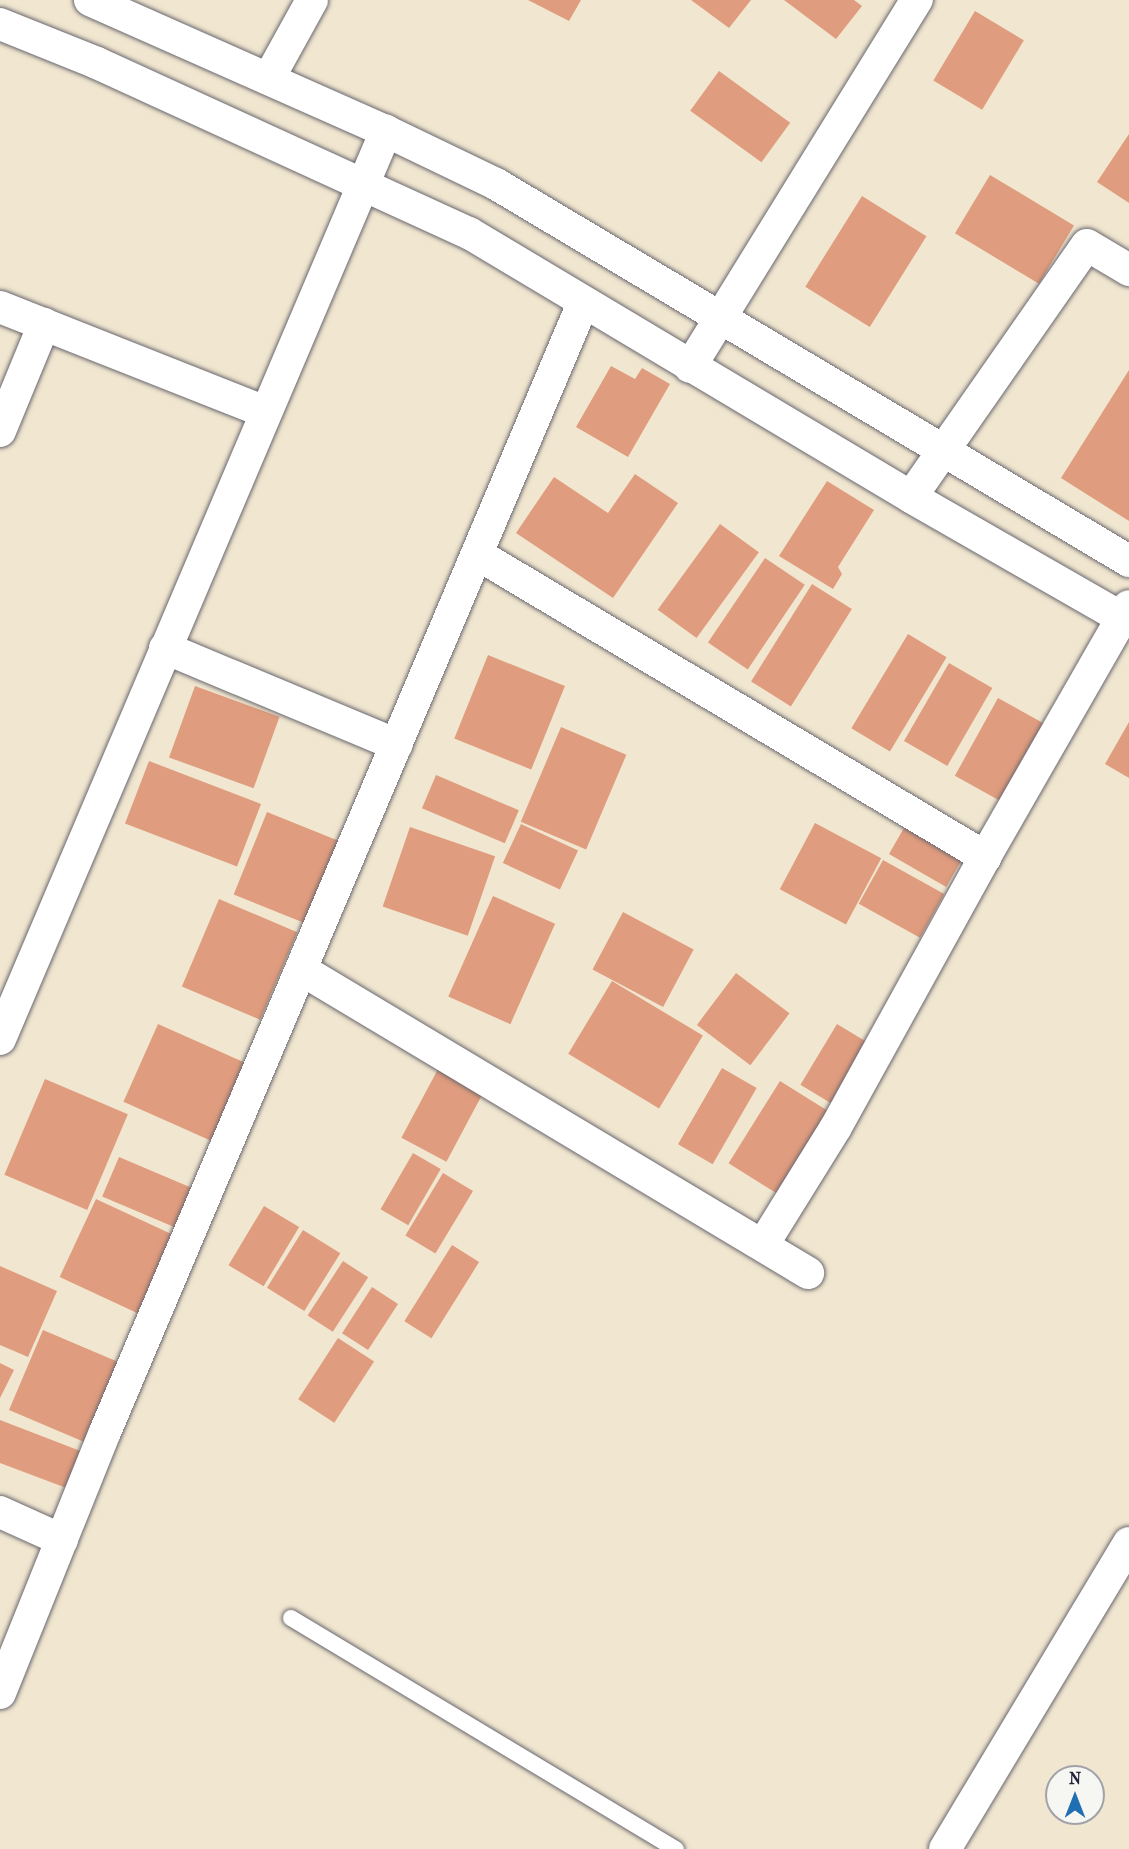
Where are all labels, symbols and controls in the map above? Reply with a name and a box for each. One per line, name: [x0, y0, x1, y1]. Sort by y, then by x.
north arrow: [1045, 1765, 1105, 1825]
text: N: [1069, 1769, 1081, 1788]

